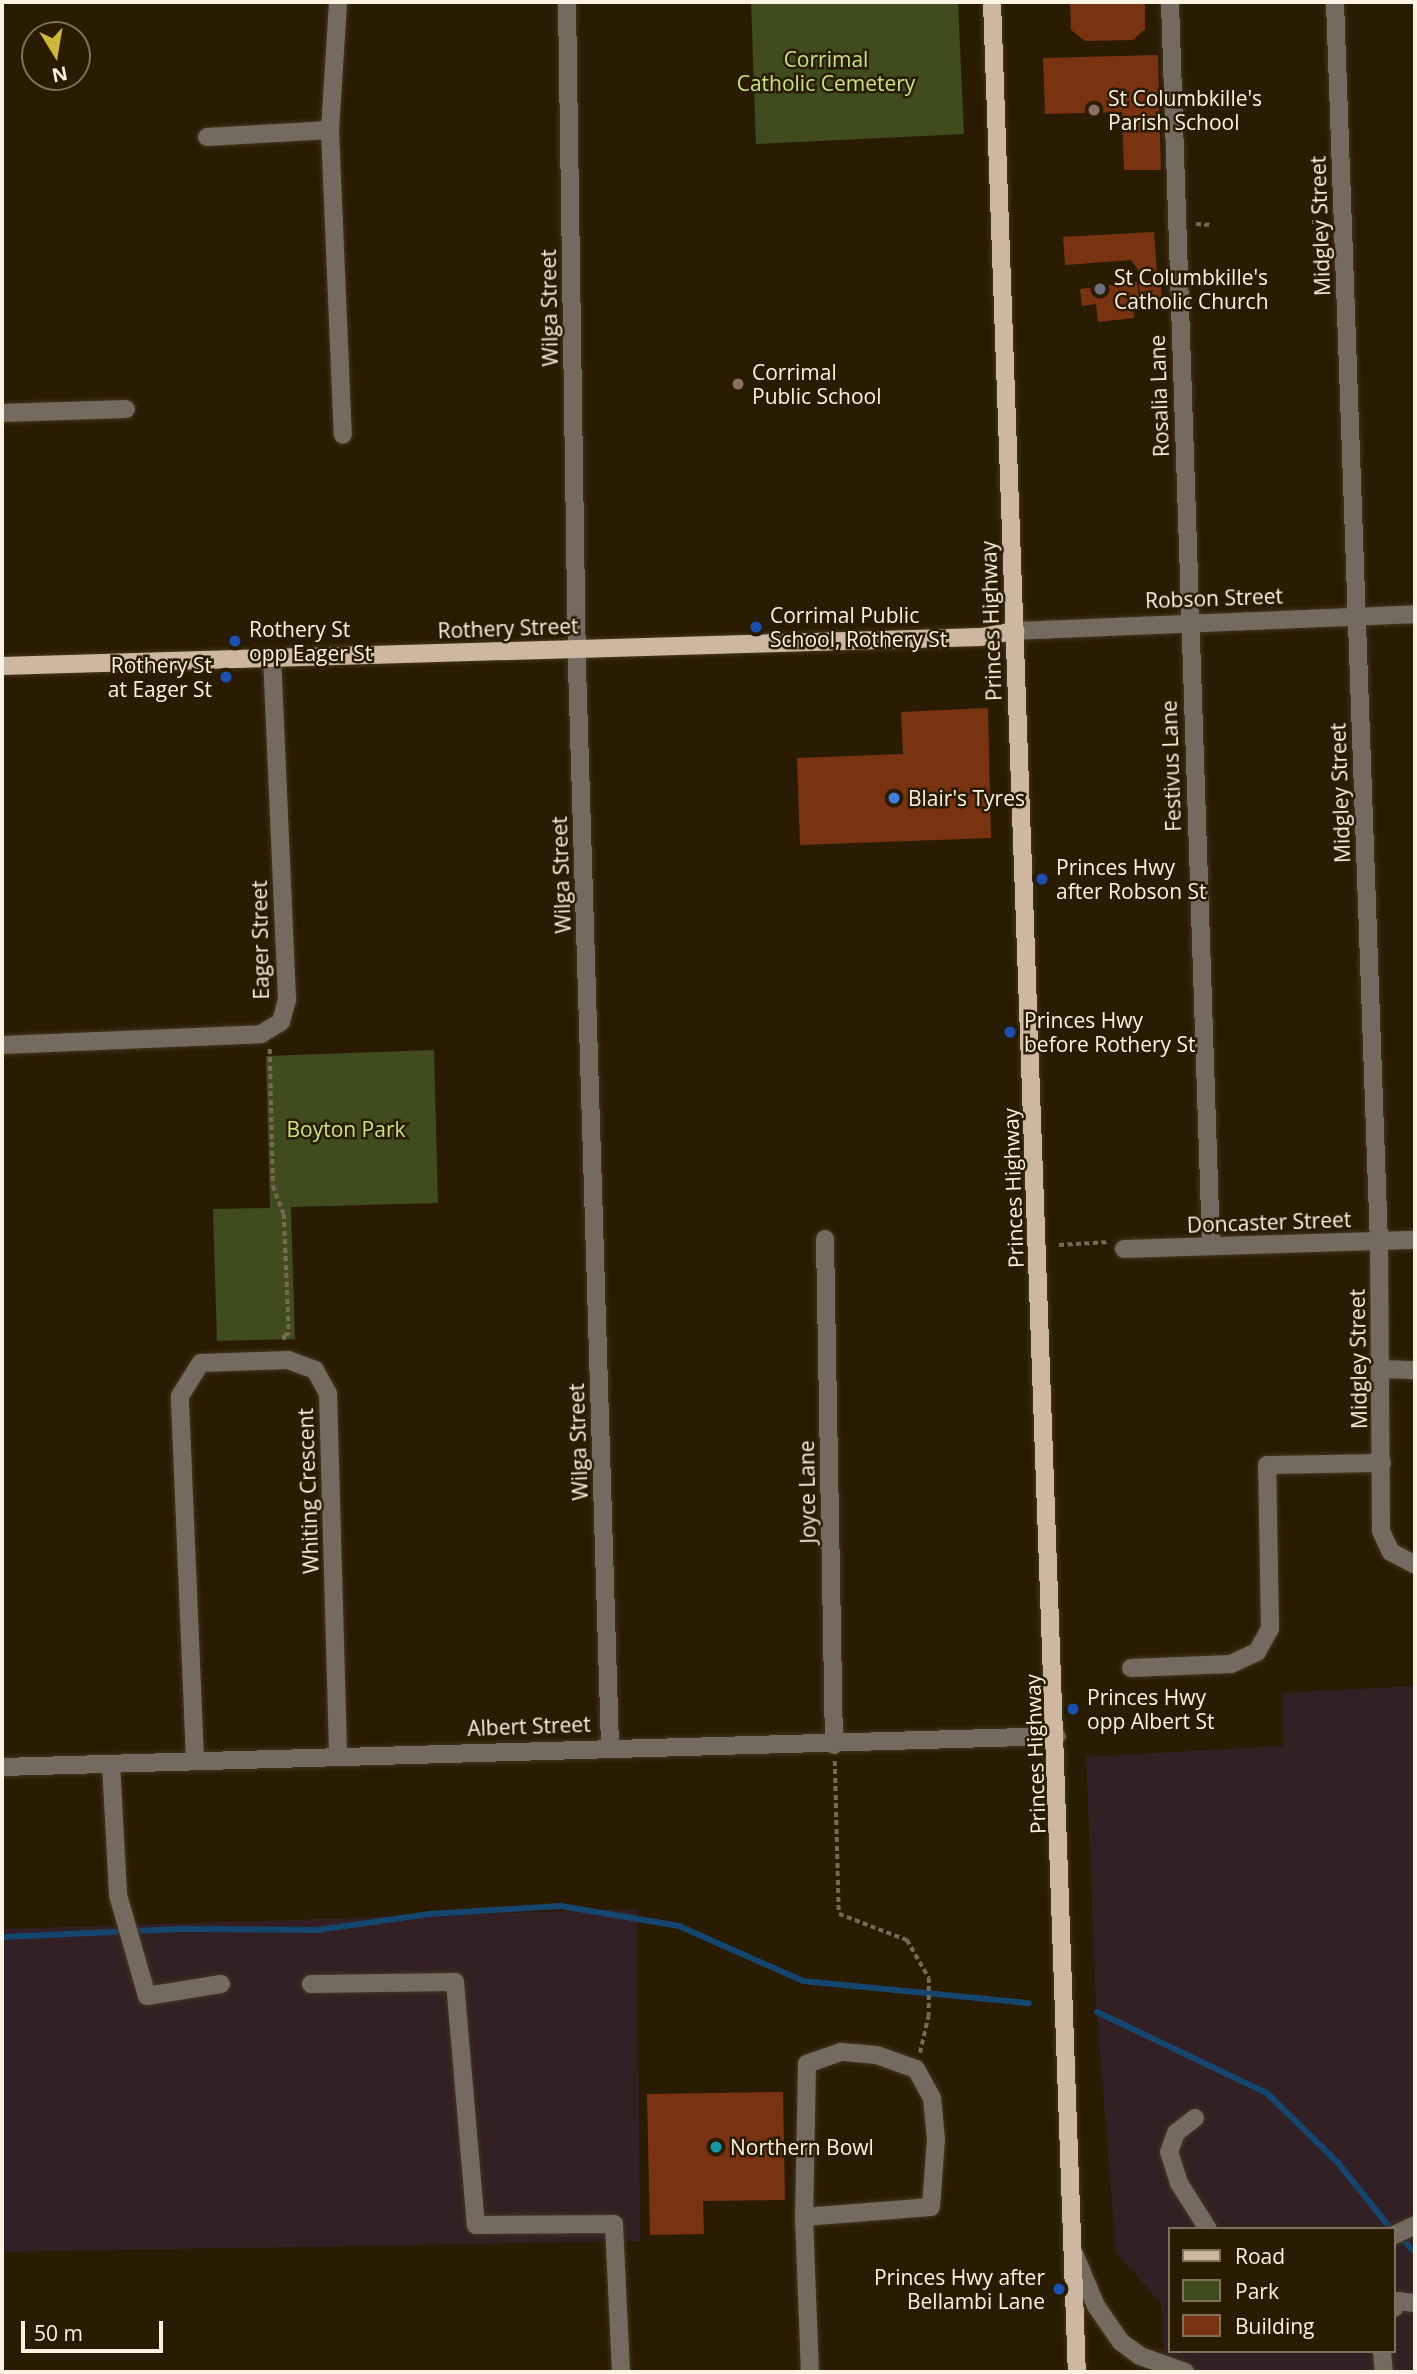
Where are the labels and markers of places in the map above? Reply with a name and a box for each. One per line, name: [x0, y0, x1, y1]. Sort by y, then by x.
place label: St Columbkille's Parish School: [1108, 85, 1262, 135]
marker: St Columbkille's Parish School: [1086, 102, 1102, 118]
place label: St Columbkille's Catholic Church: [1114, 264, 1269, 314]
marker: St Columbkille's Catholic Church: [1092, 281, 1108, 297]
place label: Corrimal Public School: [752, 359, 881, 409]
marker: Corrimal Public School: [730, 376, 746, 392]
place label: Corrimal Public School, Rothery St: [770, 602, 947, 652]
place label: Rothery St opp Eager St: [249, 616, 372, 666]
marker: Corrimal Public School, Rothery St: [748, 619, 764, 635]
marker: Rothery St opp Eager St: [227, 633, 243, 649]
place label: Rothery St at Eager St: [108, 652, 212, 702]
marker: Rothery St at Eager St: [218, 669, 234, 685]
place label: Blair's Tyres: [908, 785, 1025, 811]
marker: Blair's Tyres: [886, 790, 902, 806]
place label: Princes Hwy after Robson St: [1056, 854, 1206, 904]
marker: Princes Hwy after Robson St: [1034, 871, 1050, 887]
place label: Princes Hwy before Rothery St: [1024, 1007, 1195, 1057]
marker: Princes Hwy before Rothery St: [1002, 1024, 1018, 1040]
place label: Princes Hwy opp Albert St: [1087, 1684, 1215, 1734]
marker: Princes Hwy opp Albert St: [1065, 1701, 1081, 1717]
place label: Northern Bowl: [730, 2134, 874, 2160]
marker: Northern Bowl: [708, 2139, 724, 2155]
place label: Princes Hwy after Bellambi Lane: [874, 2264, 1045, 2314]
marker: Princes Hwy after Bellambi Lane: [1051, 2281, 1067, 2297]

